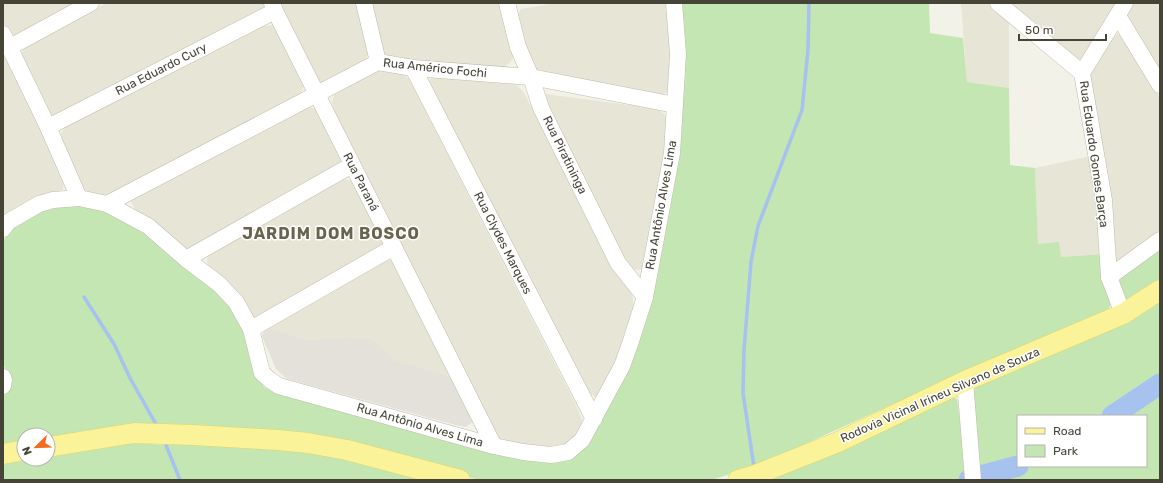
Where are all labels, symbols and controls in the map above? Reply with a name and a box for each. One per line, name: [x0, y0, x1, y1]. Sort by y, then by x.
scale bar: [1019, 16, 1106, 42]
text: 50 m: [1025, 23, 1053, 37]
street label: Rua Eduardo Cury: [113, 40, 209, 98]
street label: Rua Américo Fochi: [382, 56, 488, 80]
street label: Rua Eduardo Gomes Barça: [1077, 80, 1111, 228]
street label: Rua Piratininga: [540, 114, 590, 196]
street label: Rua Antônio Alves Lima: [643, 139, 679, 271]
street label: Rua Paraná: [340, 150, 382, 214]
street label: Rua Clydes Marques: [471, 190, 535, 296]
district label: JARDIM DOM BOSCO: [242, 224, 420, 243]
street label: Rodovia Vicinal Irineu Silvano de Souza: [838, 345, 1042, 445]
street label: Rua Antônio Alves Lima: [355, 400, 485, 450]
legend: [1017, 415, 1147, 467]
text: Road: [1053, 424, 1081, 438]
north arrow: [16, 427, 56, 467]
text: N: [20, 444, 35, 457]
text: Park: [1053, 444, 1079, 458]

